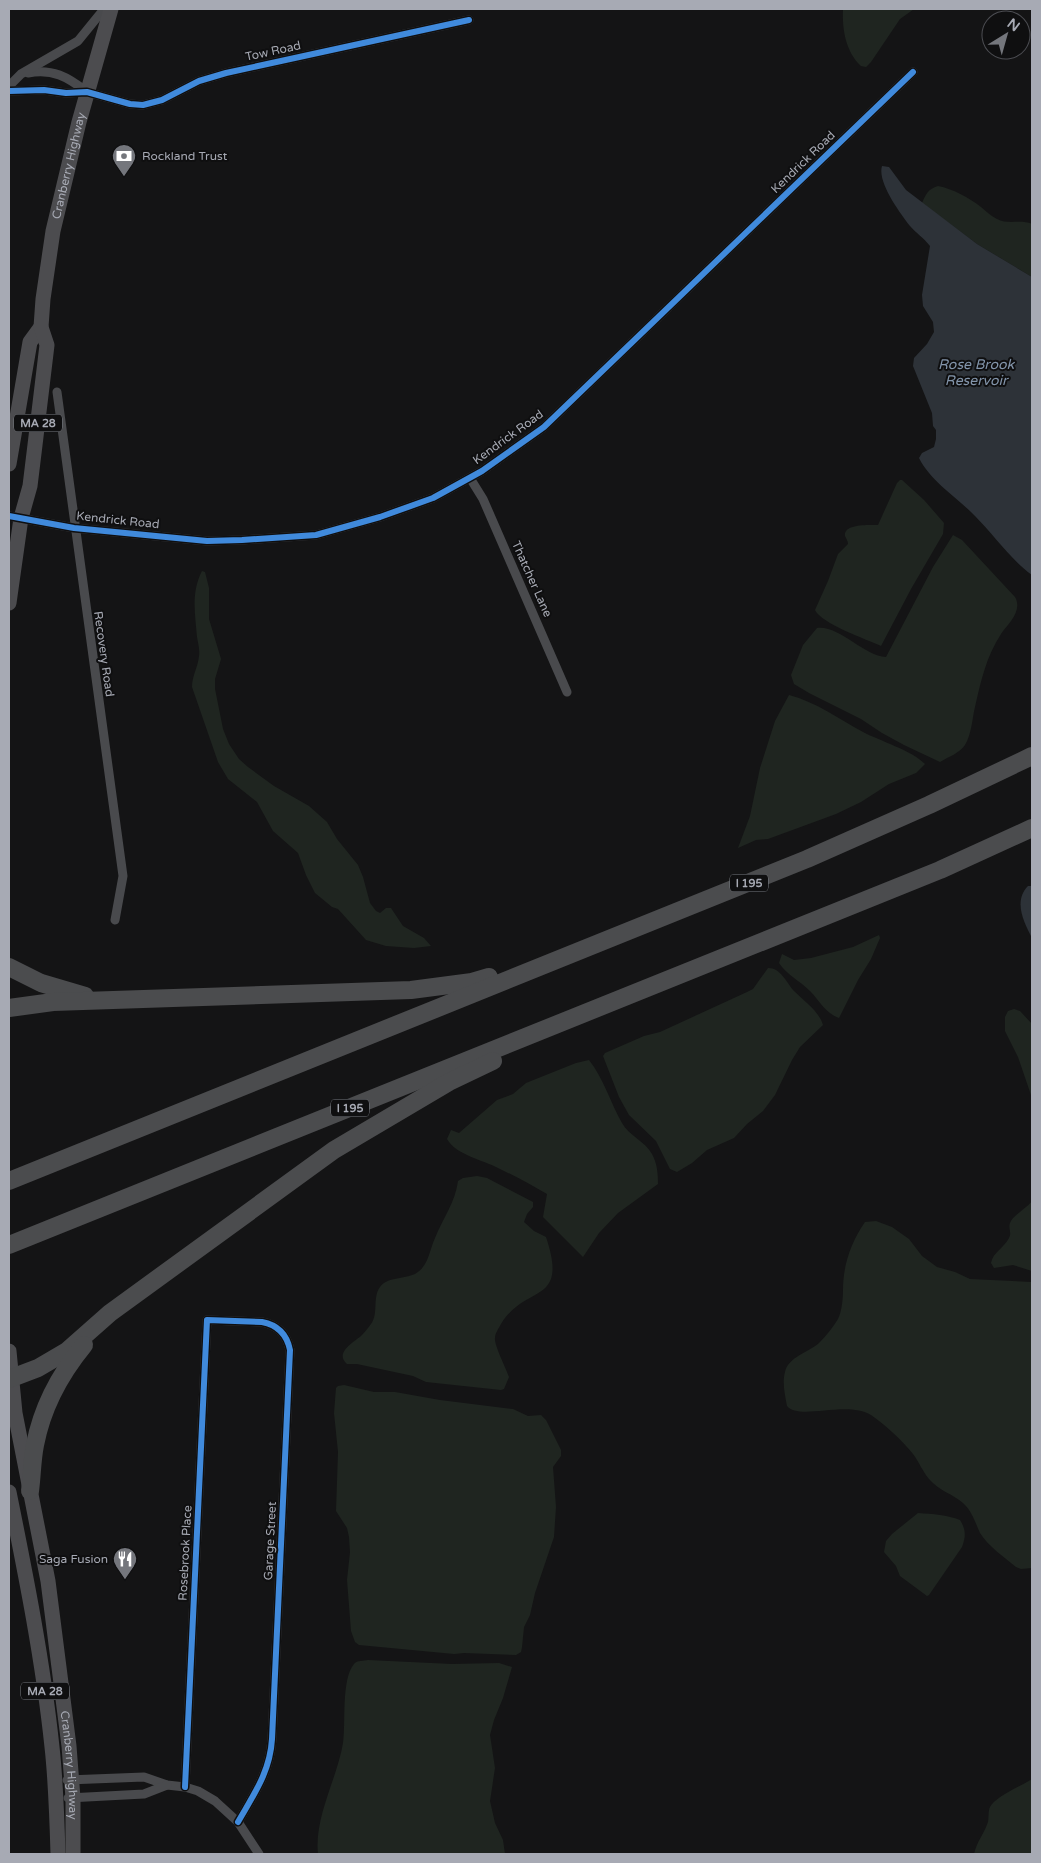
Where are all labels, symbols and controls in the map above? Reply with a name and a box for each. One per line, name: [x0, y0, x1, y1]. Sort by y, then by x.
north arrow: [981, 10, 1031, 60]
text: N: [1004, 15, 1023, 35]
street label: Tow Road: [244, 38, 302, 64]
street label: Cranberry Highway: [49, 110, 89, 221]
street label: Kendrick Road: [768, 128, 838, 196]
bank icon: Rockland Trust: [111, 143, 137, 177]
place label: Rockland Trust: [142, 149, 228, 163]
water label: Rose Brook Reservoir: [938, 356, 1015, 389]
street label: Kendrick Road: [470, 407, 546, 467]
road number: MA 28: [14, 414, 62, 432]
street label: Kendrick Road: [76, 509, 160, 531]
street label: Thatcher Lane: [509, 539, 555, 619]
street label: Recovery Road: [91, 610, 117, 698]
road number: I 195: [730, 874, 768, 891]
road number: I 195: [331, 1100, 369, 1116]
street label: Garage Street: [261, 1501, 279, 1581]
street label: Rosebrook Place: [176, 1505, 195, 1601]
restaurant icon: Saga Fusion: [112, 1546, 138, 1580]
place label: Saga Fusion: [39, 1552, 108, 1566]
road number: MA 28: [21, 1682, 69, 1700]
street label: Cranberry Highway: [58, 1710, 80, 1820]

